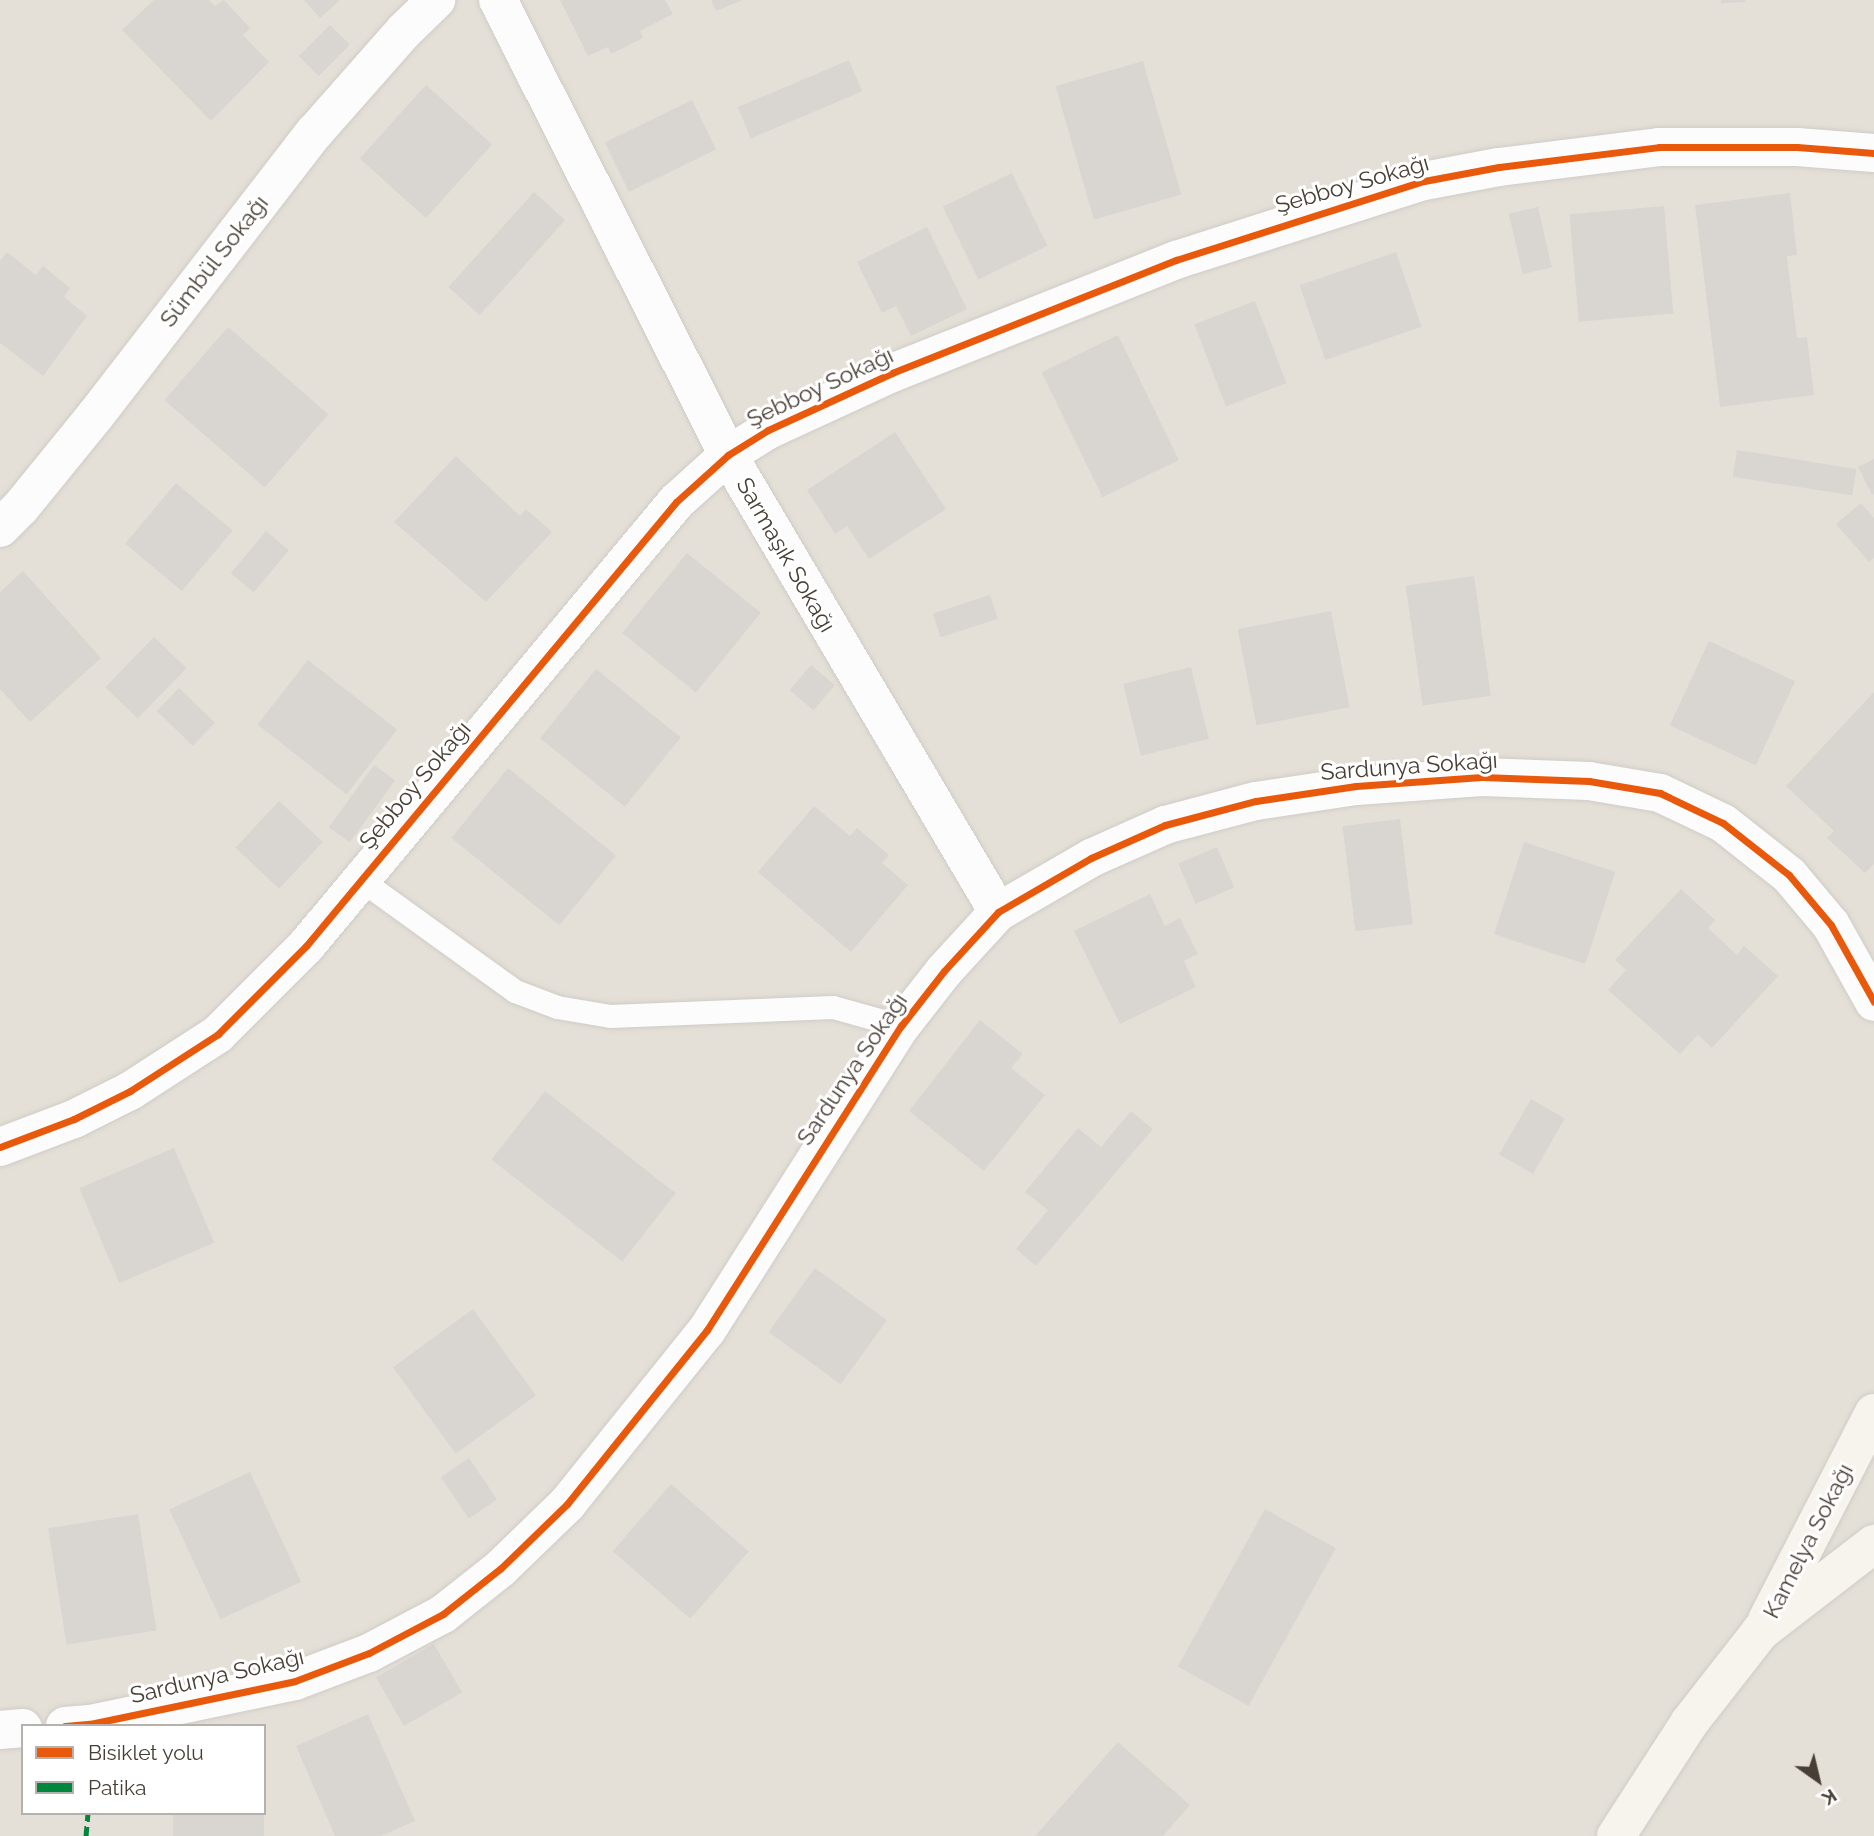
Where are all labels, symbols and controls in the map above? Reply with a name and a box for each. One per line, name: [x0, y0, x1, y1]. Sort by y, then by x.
street label: Şebboy Sokağı: [1272, 149, 1432, 219]
street label: Sümbül Sokağı: [154, 189, 274, 333]
street label: Şebboy Sokağı: [742, 341, 898, 433]
street label: Sarmaşık Sokağı: [731, 473, 841, 637]
street label: Şebboy Sokağı: [353, 715, 477, 855]
street label: Sardunya Sokağı: [1320, 746, 1498, 786]
street label: Sardunya Sokağı: [791, 988, 913, 1150]
street label: Kamelya Sokağı: [1757, 1459, 1859, 1623]
street label: Sardunya Sokağı: [127, 1643, 307, 1709]
legend: [21, 1724, 266, 1815]
text: Bisiklet yolu: [88, 1740, 204, 1765]
north arrow: [1783, 1745, 1853, 1815]
text: Patika: [88, 1775, 146, 1800]
text: K: [1818, 1785, 1841, 1810]

